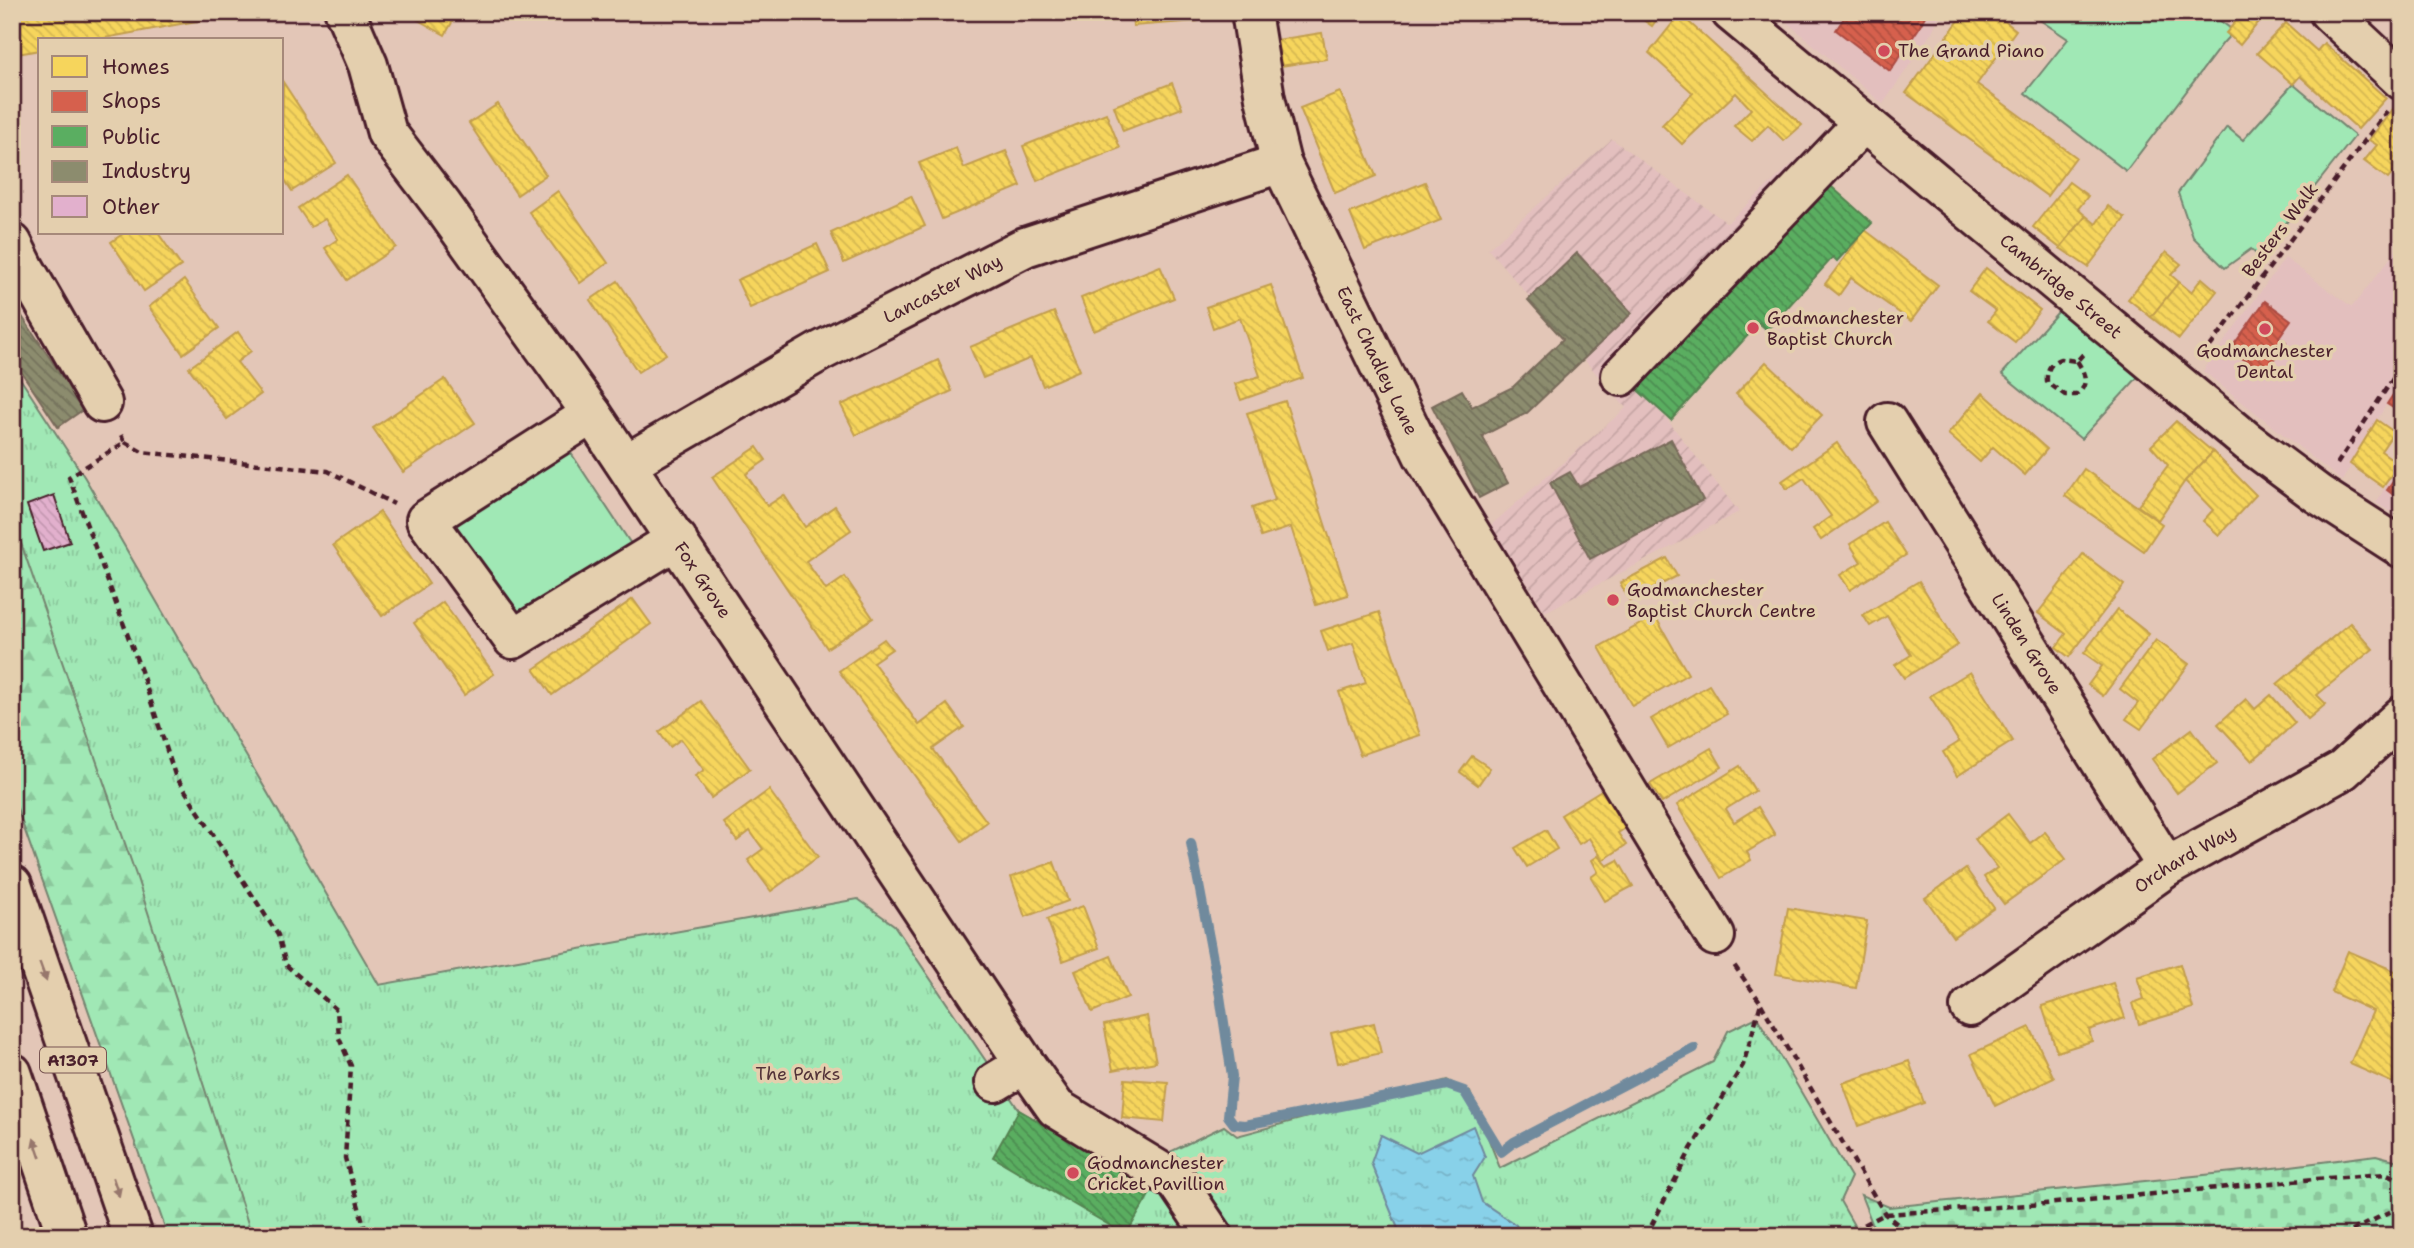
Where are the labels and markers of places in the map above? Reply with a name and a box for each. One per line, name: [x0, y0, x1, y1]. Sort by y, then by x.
place label: The Grand Piano: [1898, 39, 2045, 63]
marker: The Grand Piano: [1876, 43, 1892, 59]
place label: Godmanchester Baptist Church: [1767, 306, 1904, 351]
marker: Godmanchester Baptist Church: [1745, 320, 1761, 336]
marker: Godmanchester Dental: [2257, 321, 2273, 337]
place label: Godmanchester Dental: [2196, 339, 2334, 384]
place label: Godmanchester Baptist Church Centre: [1627, 578, 1816, 623]
marker: Godmanchester Baptist Church Centre: [1605, 592, 1621, 608]
place label: Godmanchester Cricket Pavillion: [1087, 1151, 1225, 1196]
marker: Godmanchester Cricket Pavillion: [1065, 1165, 1081, 1181]

